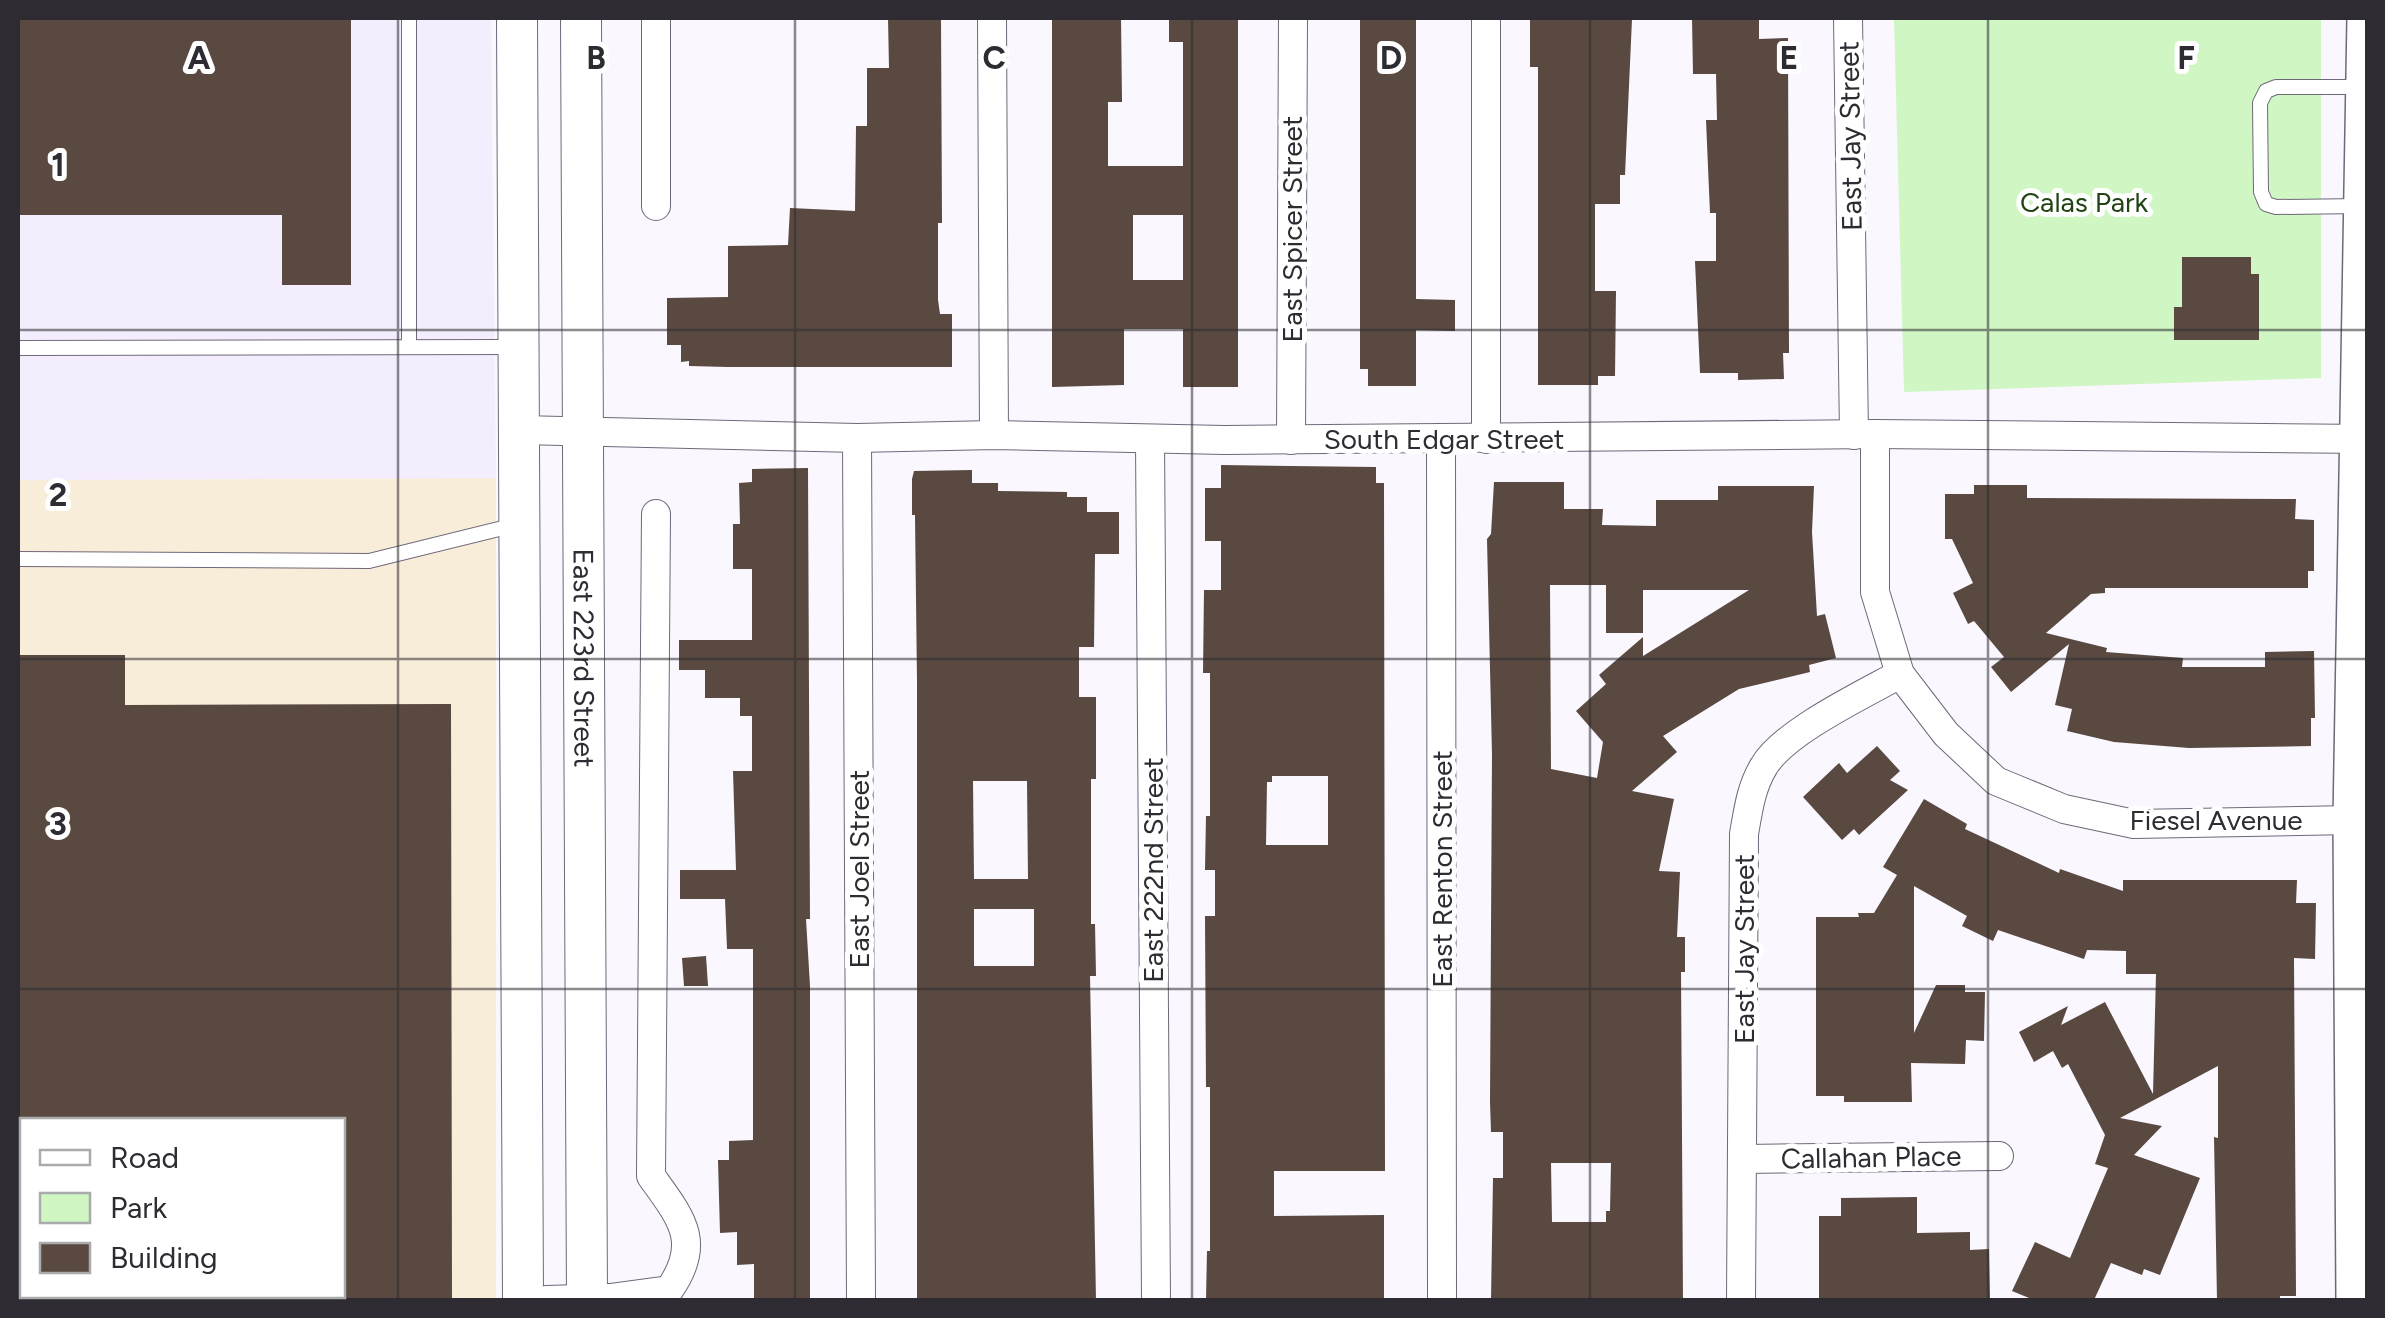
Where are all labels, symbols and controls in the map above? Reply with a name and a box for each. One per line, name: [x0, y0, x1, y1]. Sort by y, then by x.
text: A: [188, 39, 211, 77]
text: B: [586, 39, 606, 77]
text: C: [982, 39, 1006, 77]
text: D: [1380, 39, 1402, 77]
text: E: [1780, 39, 1798, 77]
text: F: [2177, 39, 2195, 77]
street label: East Jay Street: [1831, 41, 1869, 231]
street label: East Spicer Street: [1275, 116, 1309, 342]
text: 1: [51, 146, 65, 184]
park label: Calas Park: [2020, 185, 2148, 219]
street label: South Edgar Street: [1324, 422, 1564, 456]
text: 2: [49, 476, 67, 514]
street label: East 223rd Street: [566, 548, 602, 768]
street label: East Renton Street: [1425, 750, 1459, 988]
street label: East 222nd Street: [1136, 757, 1170, 983]
street label: East Joel Street: [842, 770, 876, 968]
street label: Fiesel Avenue: [2129, 803, 2303, 837]
text: 3: [49, 805, 67, 843]
street label: East Jay Street: [1727, 854, 1761, 1044]
legend: [20, 1118, 345, 1298]
street label: Callahan Place: [1780, 1138, 1962, 1176]
text: Road: [110, 1139, 179, 1176]
text: Park: [110, 1189, 168, 1226]
text: Building: [110, 1239, 218, 1276]

